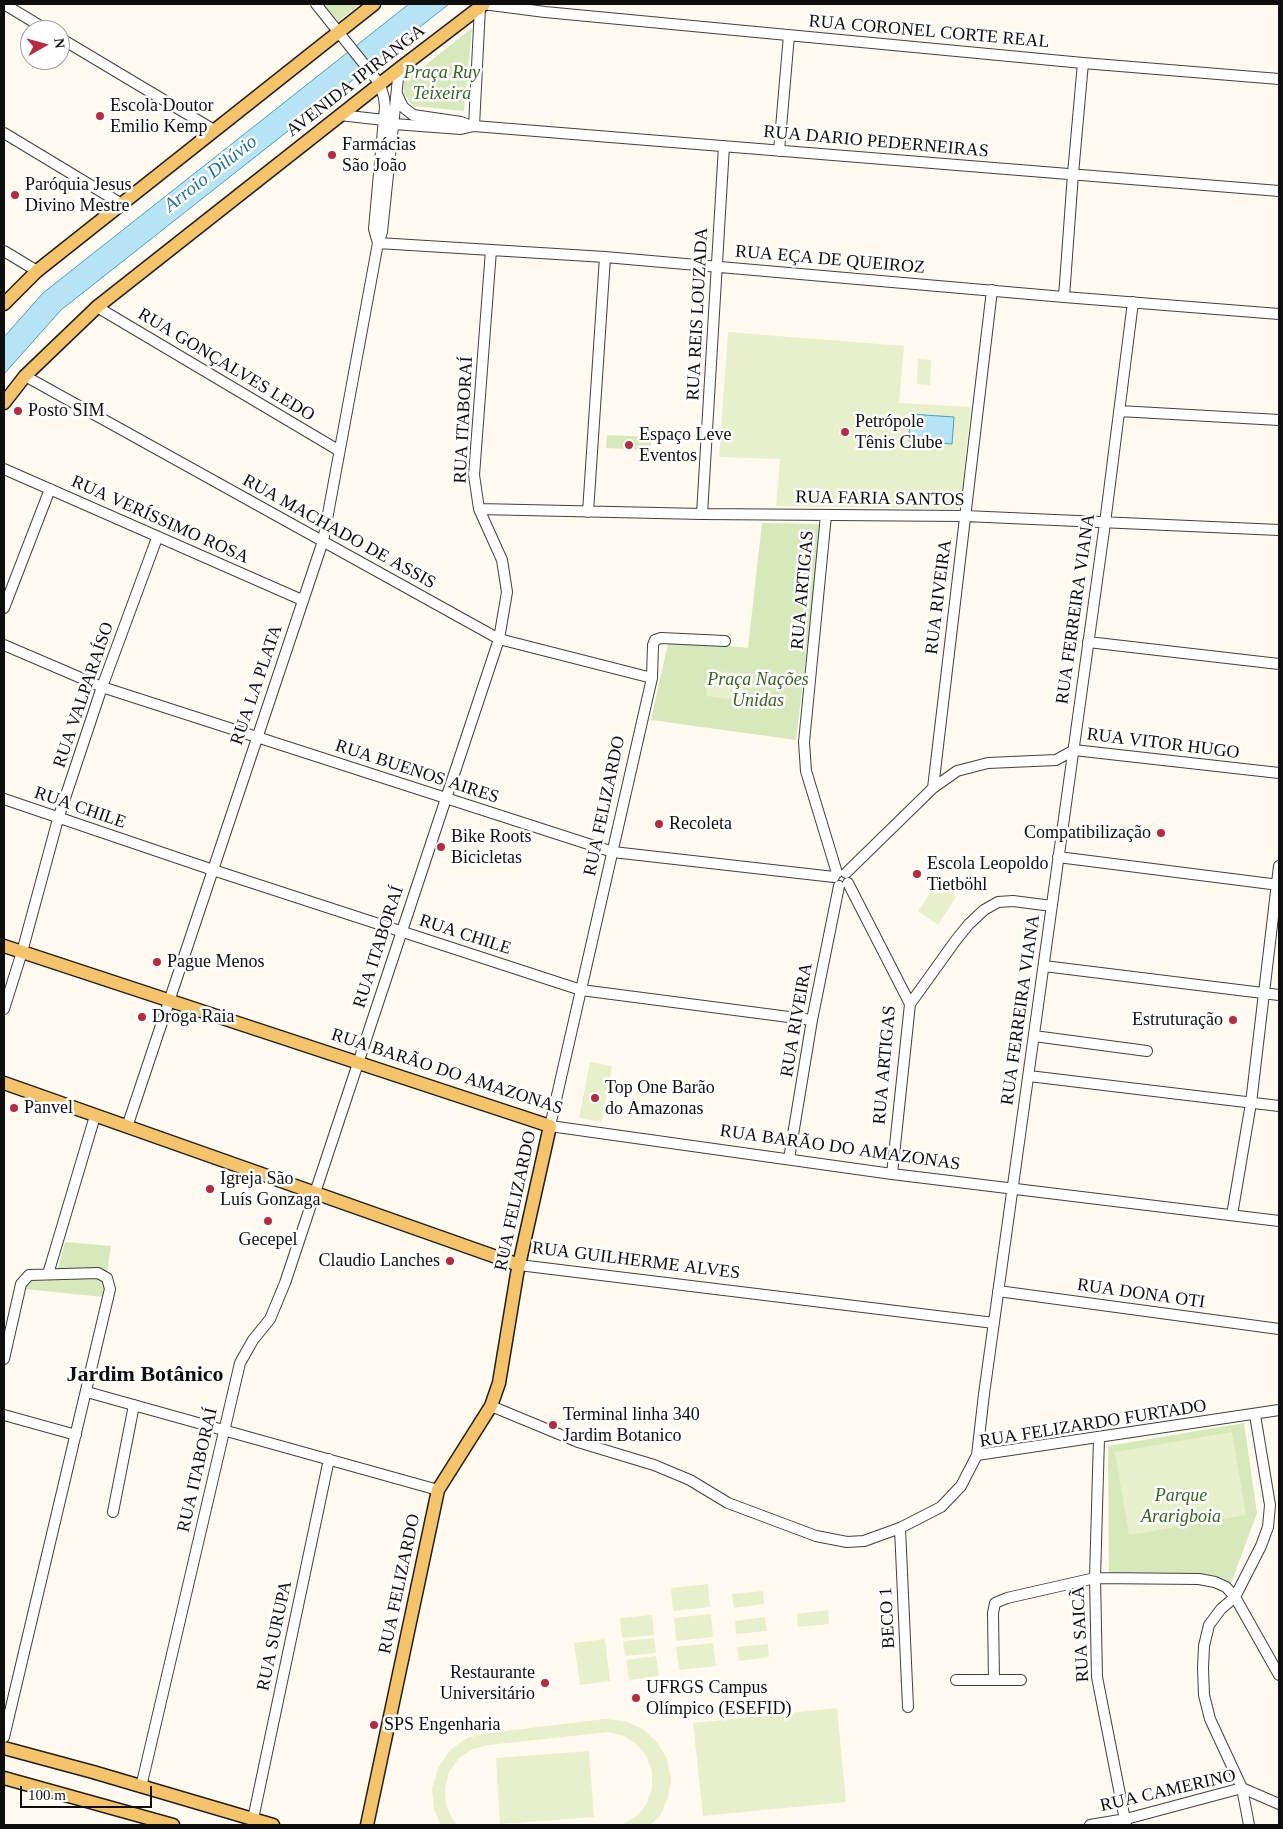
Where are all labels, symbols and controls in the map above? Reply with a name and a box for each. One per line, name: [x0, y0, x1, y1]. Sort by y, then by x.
street label: RUA CORONEL CORTE REAL: [808, 11, 1050, 53]
north arrow: [20, 20, 70, 70]
street label: AVENIDA IPIRANGA: [282, 20, 430, 142]
text: N: [51, 37, 67, 49]
park label: Praça Ruy Teixeira: [404, 62, 480, 104]
place label: Escola Doutor Emilio Kemp: [110, 95, 213, 138]
marker: Escola Doutor Emilio Kemp: [94, 110, 106, 122]
street label: RUA DARIO PEDERNEIRAS: [762, 121, 990, 163]
water label: Arroio Dilúvio: [160, 131, 262, 217]
place label: Farmácias São João: [342, 134, 416, 176]
marker: Farmácias São João: [326, 149, 338, 161]
place label: Paróquia Jesus Divino Mestre: [25, 174, 131, 216]
marker: Paróquia Jesus Divino Mestre: [9, 189, 21, 201]
street label: RUA REIS LOUZADA: [683, 227, 713, 401]
street label: RUA EÇA DE QUEIROZ: [734, 241, 926, 279]
street label: RUA GONÇALVES LEDO: [134, 304, 318, 426]
street label: RUA ITABORAÍ: [450, 356, 478, 484]
place label: Posto SIM: [28, 400, 105, 422]
marker: Posto SIM: [12, 405, 24, 417]
place label: Petrópole Tênis Clube: [855, 411, 942, 454]
place label: Espaço Leve Eventos: [639, 424, 731, 466]
marker: Petrópole Tênis Clube: [839, 426, 851, 438]
marker: Espaço Leve Eventos: [623, 439, 635, 451]
street label: RUA MACHADO DE ASSIS: [239, 470, 439, 594]
street label: RUA VERÍSSIMO ROSA: [68, 471, 252, 569]
street label: RUA FARIA SANTOS: [795, 487, 965, 511]
street label: RUA FERREIRA VIANA: [1052, 512, 1100, 706]
street label: RUA ARTIGAS: [787, 530, 819, 650]
street label: RUA RIVEIRA: [921, 538, 957, 656]
street label: RUA VALPARAÍSO: [49, 619, 119, 771]
street label: RUA LA PLATA: [226, 622, 288, 748]
park label: Praça Nações Unidas: [707, 669, 809, 712]
street label: RUA VITOR HUGO: [1085, 724, 1241, 764]
street label: RUA FELIZARDO: [580, 734, 630, 878]
street label: RUA BUENOS AIRES: [332, 735, 502, 809]
street label: RUA CHILE: [31, 782, 129, 834]
place label: Recoleta: [669, 813, 732, 835]
marker: Recoleta: [653, 818, 665, 830]
place label: Compatibilização: [1024, 822, 1151, 844]
place label: Bike Roots Bicicletas: [451, 826, 532, 869]
marker: Compatibilização: [1155, 827, 1167, 839]
marker: Bike Roots Bicicletas: [435, 841, 447, 853]
place label: Escola Leopoldo Tietböhl: [927, 853, 1048, 896]
marker: Escola Leopoldo Tietböhl: [911, 868, 923, 880]
street label: RUA ITABORAÍ: [349, 883, 409, 1011]
street label: RUA CHILE: [416, 910, 514, 960]
street label: RUA FERREIRA VIANA: [997, 913, 1045, 1107]
place label: Pague Menos: [167, 951, 264, 973]
marker: Pague Menos: [151, 956, 163, 968]
street label: RUA RIVEIRA: [776, 961, 818, 1079]
street label: RUA ARTIGAS: [869, 1005, 901, 1125]
place label: Droga Raia: [152, 1006, 234, 1028]
place label: Estruturação: [1132, 1009, 1223, 1031]
marker: Droga Raia: [136, 1011, 148, 1023]
marker: Estruturação: [1227, 1014, 1239, 1026]
street label: RUA BARÃO DO AMAZONAS: [328, 1024, 566, 1120]
place label: Top One Barão do Amazonas: [605, 1077, 715, 1120]
marker: Top One Barão do Amazonas: [589, 1092, 601, 1104]
place label: Panvel: [24, 1097, 73, 1119]
marker: Panvel: [8, 1102, 20, 1114]
street label: RUA BARÃO DO AMAZONAS: [718, 1120, 962, 1176]
street label: RUA FELIZARDO: [491, 1129, 541, 1273]
place label: Igreja São Luís Gonzaga: [220, 1168, 320, 1210]
marker: Igreja São Luís Gonzaga: [204, 1183, 216, 1195]
marker: Gecepel: [262, 1215, 274, 1227]
place label: Gecepel: [239, 1229, 297, 1251]
street label: RUA GUILHERME ALVES: [531, 1238, 741, 1284]
place label: Claudio Lanches: [319, 1250, 440, 1272]
marker: Claudio Lanches: [444, 1255, 456, 1267]
street label: RUA DONA OTI: [1076, 1274, 1206, 1314]
district label: Jardim Botânico: [66, 1362, 224, 1388]
street label: RUA FELIZARDO FURTADO: [978, 1395, 1208, 1453]
place label: Terminal linha 340 Jardim Botanico: [563, 1404, 700, 1446]
street label: RUA ITABORAÍ: [173, 1406, 223, 1534]
marker: Terminal linha 340 Jardim Botanico: [547, 1419, 559, 1431]
park label: Parque Ararigboia: [1141, 1485, 1221, 1528]
street label: RUA FELIZARDO: [375, 1512, 425, 1656]
street label: RUA SURUPA: [253, 1579, 297, 1693]
street label: RUA SAICÃ: [1068, 1585, 1094, 1683]
street label: BECO 1: [876, 1587, 900, 1649]
place label: Restaurante Universitário: [440, 1662, 535, 1705]
marker: Restaurante Universitário: [539, 1677, 551, 1689]
place label: UFRGS Campus Olímpico (ESEFID): [646, 1677, 791, 1720]
marker: UFRGS Campus Olímpico (ESEFID): [630, 1692, 642, 1704]
place label: SPS Engenharia: [384, 1714, 500, 1736]
marker: SPS Engenharia: [368, 1719, 380, 1731]
street label: RUA CAMERINO: [1098, 1765, 1238, 1817]
scale bar: [22, 1776, 155, 1808]
text: 100 m: [28, 1787, 66, 1803]

